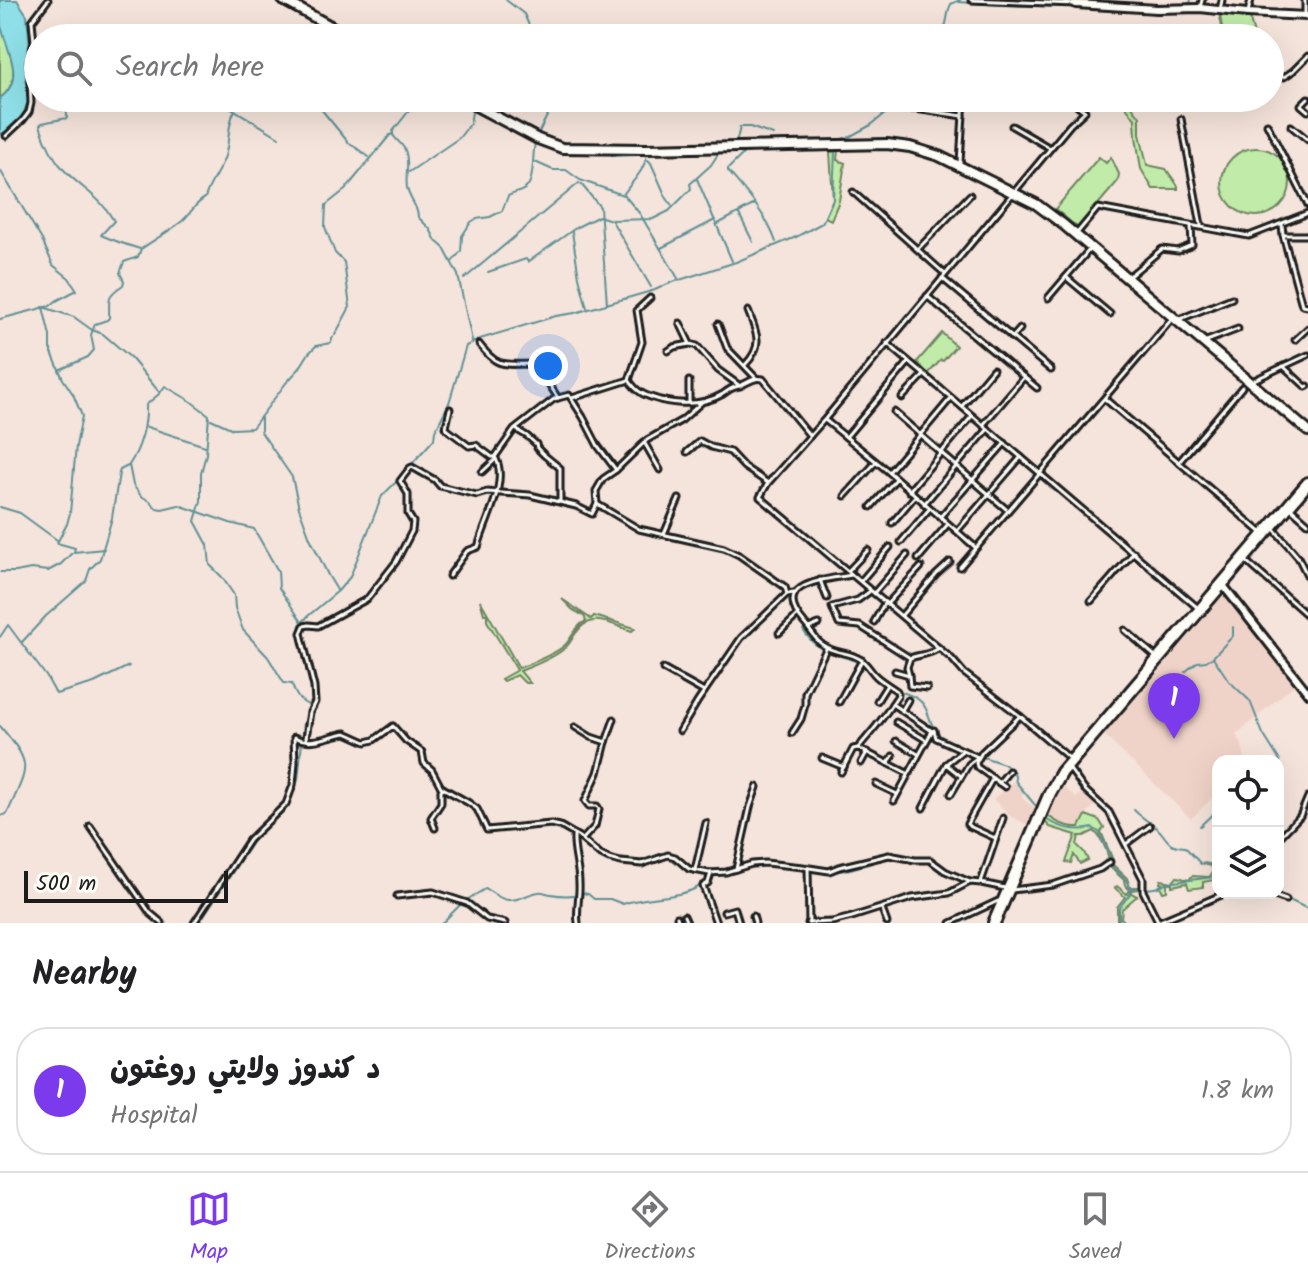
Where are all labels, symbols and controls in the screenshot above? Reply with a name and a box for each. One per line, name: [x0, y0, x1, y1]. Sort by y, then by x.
search box: [24, 24, 1284, 112]
text: Search here: [116, 44, 264, 92]
icon: search: [52, 46, 96, 90]
your location: [528, 346, 568, 386]
pin: 1: [1148, 673, 1200, 739]
map controls: [1212, 755, 1284, 899]
button: locate: [1212, 755, 1284, 827]
button: layers: [1212, 827, 1284, 899]
scale bar: [24, 867, 228, 903]
text: 500 m: [36, 867, 96, 902]
text: Nearby: [32, 948, 137, 1002]
text: د کندوز ولایتي روغتون: [110, 1046, 380, 1094]
text: 1: [56, 1070, 64, 1112]
text: 1.8 km: [1201, 1070, 1274, 1112]
text: Hospital: [110, 1095, 198, 1137]
tab: Map: [187, 1187, 231, 1270]
tab: Directions: [604, 1187, 696, 1270]
tab: Saved: [1069, 1187, 1121, 1270]

